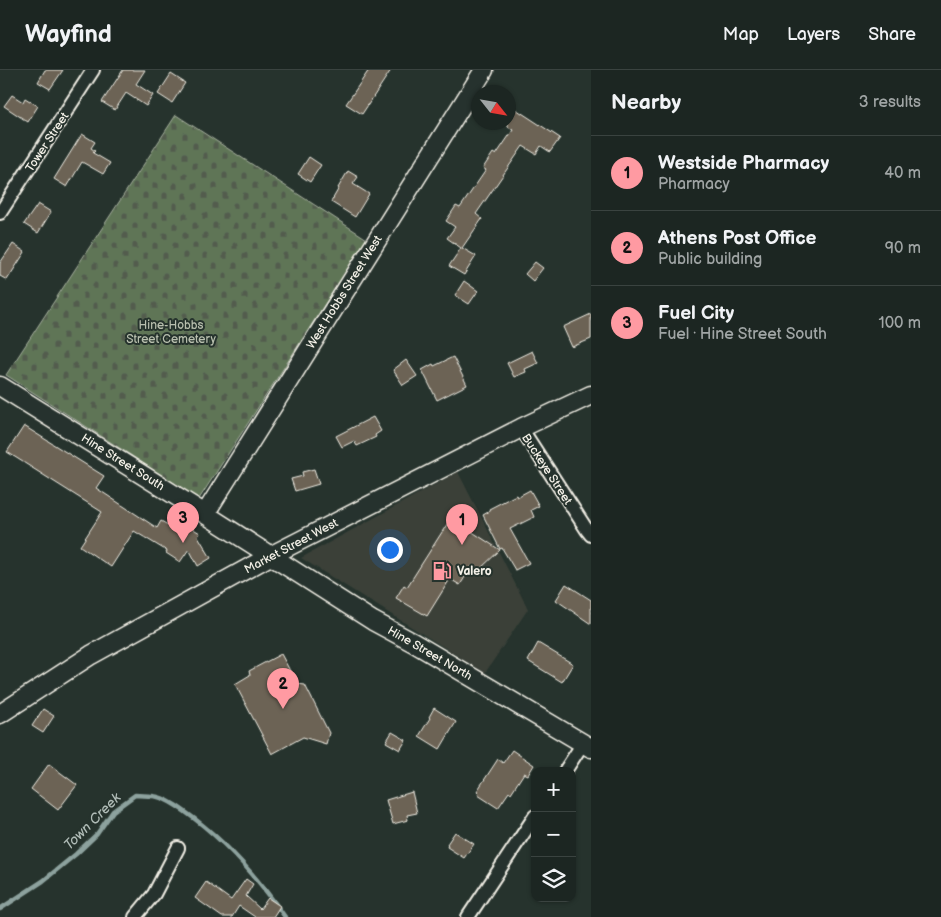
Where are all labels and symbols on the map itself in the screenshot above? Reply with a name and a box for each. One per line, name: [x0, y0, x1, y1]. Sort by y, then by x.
north arrow: [471, 85, 516, 130]
street label: Tower Street: [23, 109, 72, 175]
street label: West Hobbs Street West: [303, 232, 386, 352]
park label: Hine-Hobbs Street Cemetery: [126, 318, 216, 347]
street label: Hine Street South: [78, 431, 167, 494]
street label: Buckeye Street: [518, 431, 575, 508]
pin: 3: [167, 502, 199, 543]
pin: 1: [446, 504, 478, 545]
street label: Market Street West: [242, 515, 341, 577]
your location: [377, 537, 403, 563]
fuel station icon: Valero: [431, 560, 453, 582]
place label: Valero: [457, 564, 492, 579]
street label: Hine Street North: [385, 623, 475, 684]
pin: 2: [267, 668, 299, 709]
water label: Town Creek: [60, 789, 125, 853]

